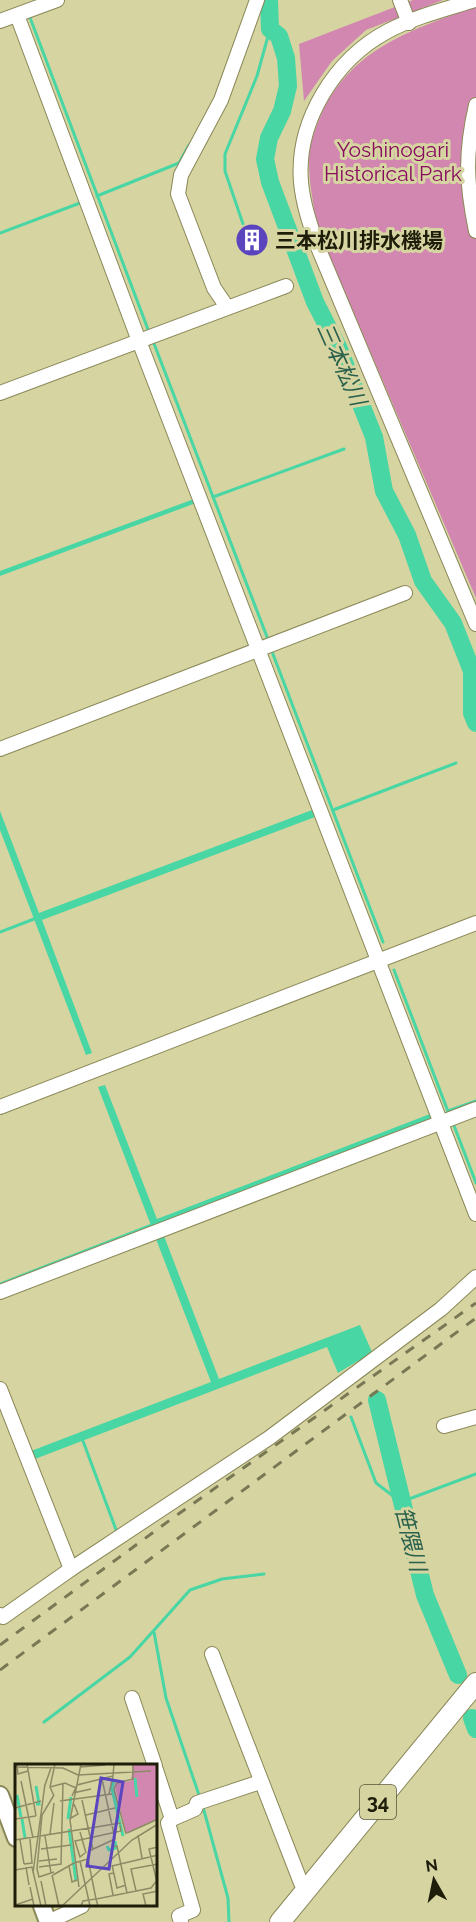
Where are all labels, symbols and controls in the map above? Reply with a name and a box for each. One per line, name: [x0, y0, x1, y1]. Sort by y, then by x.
park label: Yoshinogari Historical Park: [324, 137, 462, 186]
building icon: 三本松川排水機場: [234, 222, 270, 258]
place label: 三本松川排水機場: [275, 228, 443, 253]
water label: 三本松川: [312, 319, 373, 411]
water label: 笹隈川: [390, 1504, 432, 1576]
inset map: [15, 1764, 158, 1907]
road number: 34: [360, 1785, 396, 1819]
north arrow: [404, 1850, 464, 1910]
text: N: [424, 1855, 439, 1876]

